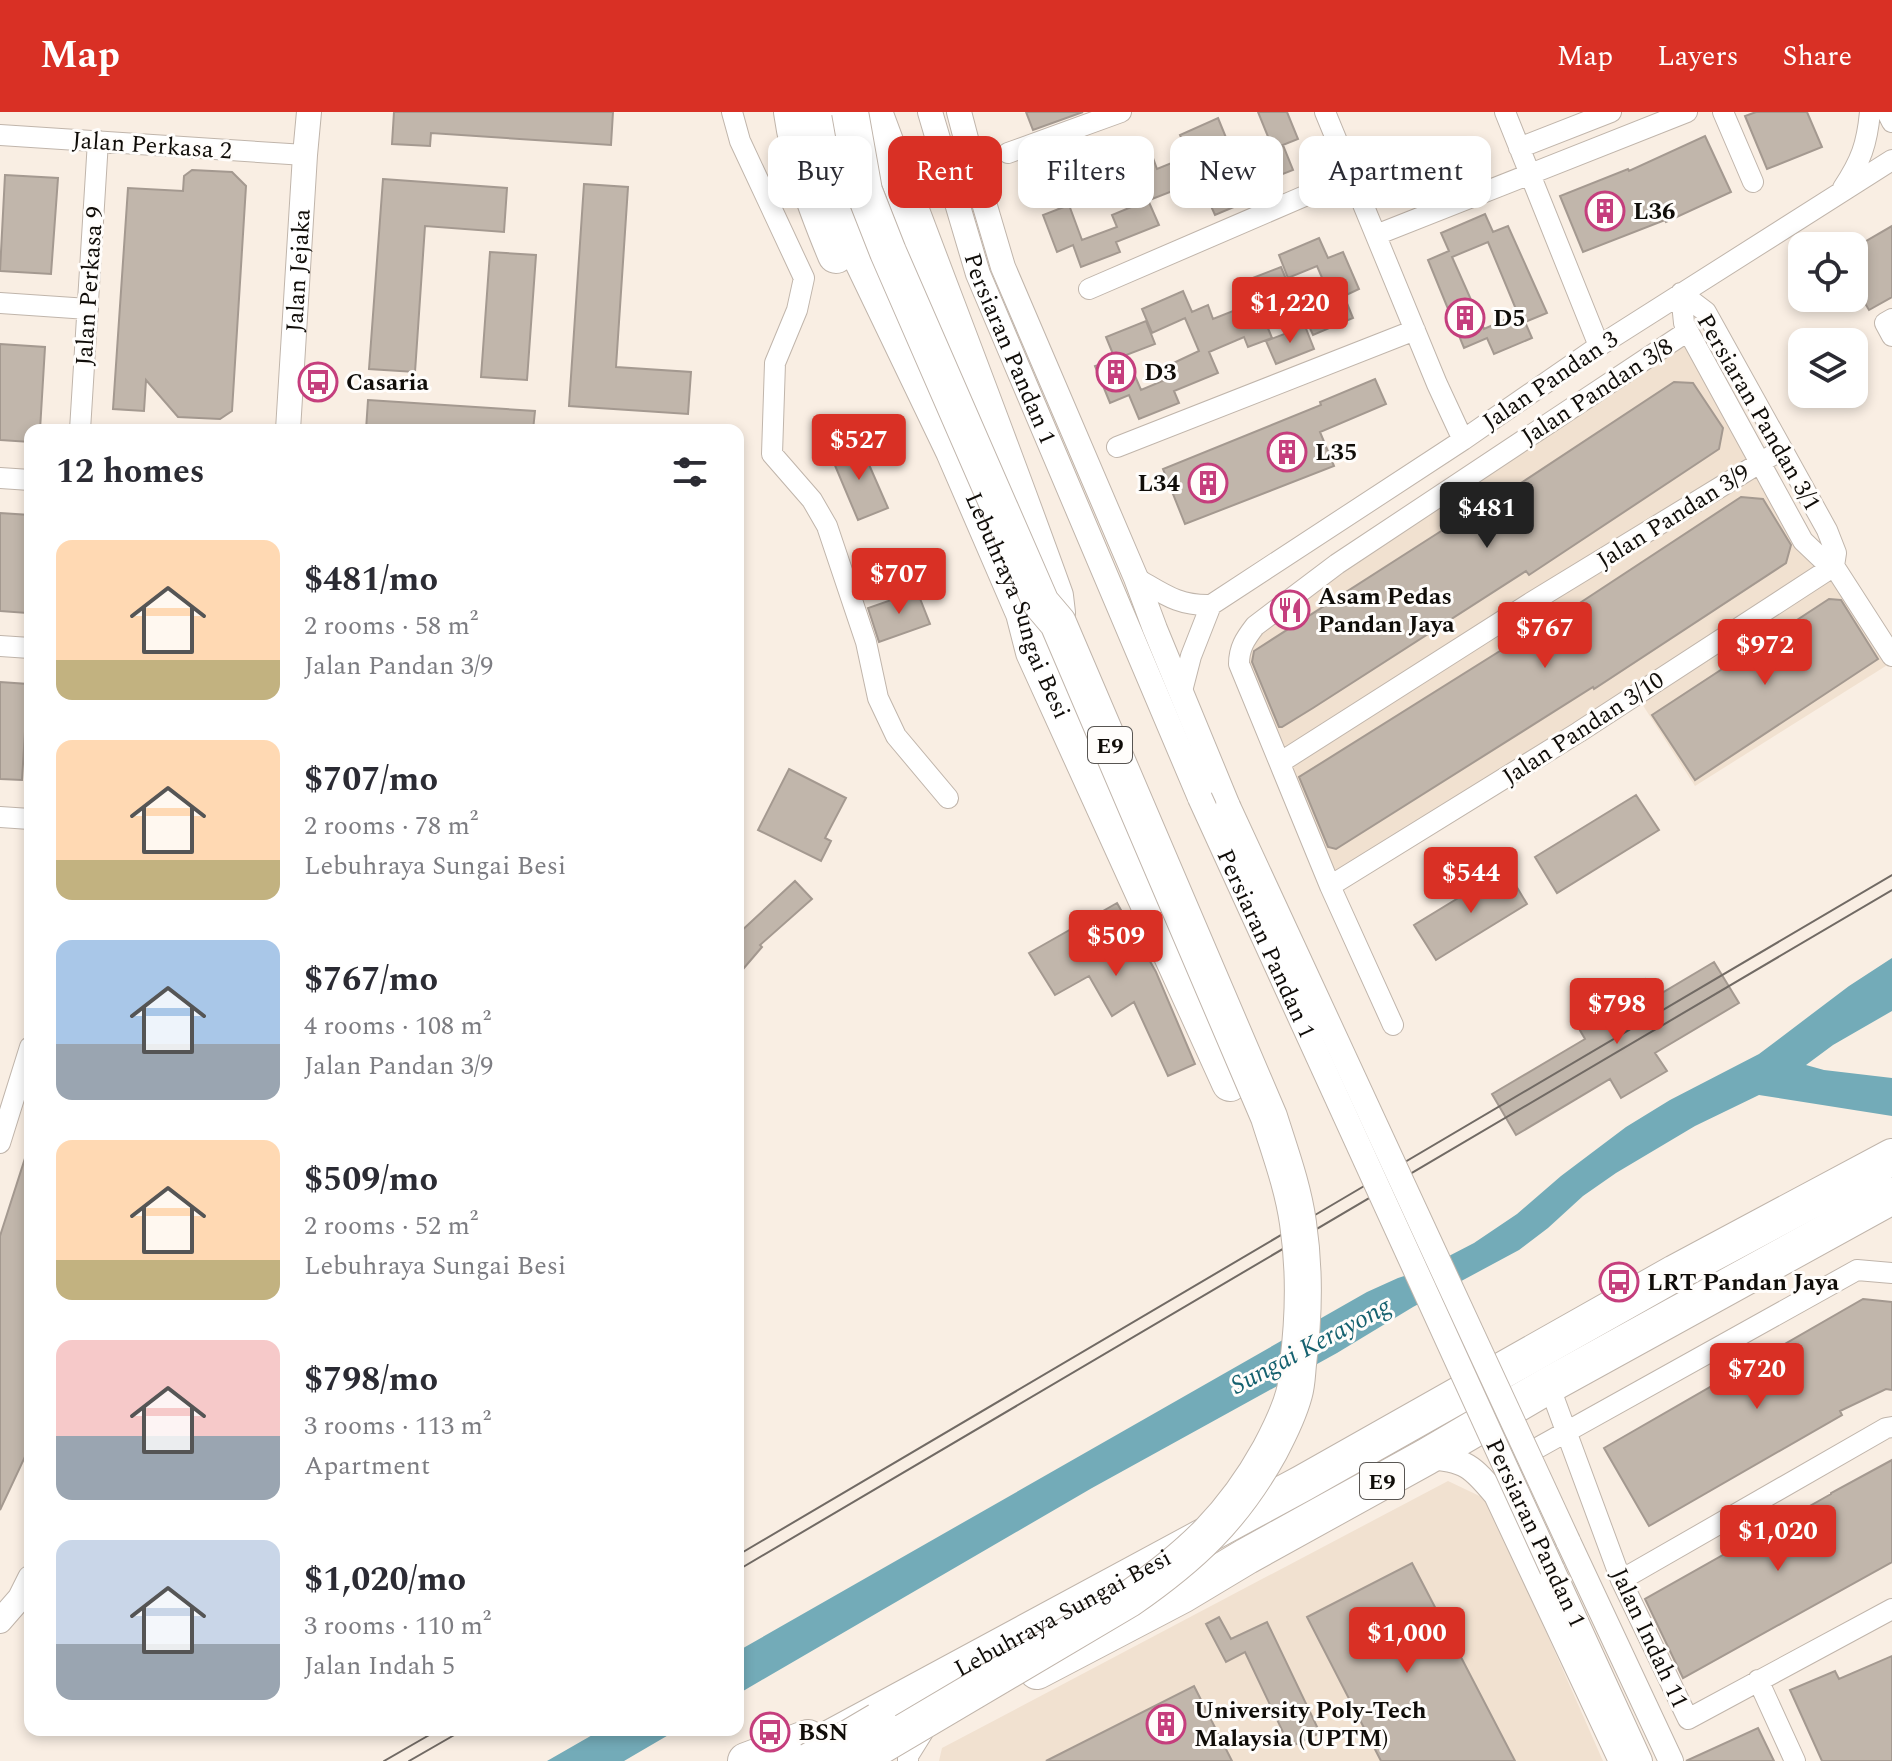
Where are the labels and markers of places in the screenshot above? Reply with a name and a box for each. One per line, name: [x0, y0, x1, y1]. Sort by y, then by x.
building icon: L36: [1584, 190, 1626, 232]
place label: L36: [1633, 194, 1676, 230]
pin: $1,220: [1225, 277, 1355, 345]
building icon: D5: [1444, 297, 1486, 339]
place label: D5: [1493, 301, 1526, 337]
building icon: D3: [1095, 351, 1137, 393]
place label: D3: [1144, 355, 1177, 391]
bus stop icon: Casaria: [297, 361, 339, 403]
place label: Casaria: [346, 365, 429, 401]
pin: $527: [812, 414, 906, 482]
building icon: L35: [1266, 431, 1308, 473]
place label: L35: [1315, 435, 1358, 471]
building icon: L34: [1187, 462, 1229, 504]
place label: L34: [1137, 466, 1181, 502]
pin: $481: [1440, 482, 1534, 550]
pin: $707: [852, 548, 946, 616]
place label: Asam Pedas Pandan Jaya: [1318, 579, 1455, 643]
restaurant icon: Asam Pedas Pandan Jaya: [1269, 589, 1311, 631]
pin: $767: [1498, 602, 1592, 670]
pin: $972: [1718, 619, 1812, 687]
pin: $544: [1424, 847, 1518, 915]
pin: $509: [1069, 910, 1163, 978]
pin: $798: [1570, 978, 1664, 1046]
bus stop icon: LRT Pandan Jaya: [1598, 1261, 1640, 1303]
place label: LRT Pandan Jaya: [1647, 1265, 1840, 1301]
pin: $720: [1710, 1343, 1804, 1411]
pin: $1,020: [1713, 1505, 1843, 1573]
pin: $1,000: [1342, 1607, 1472, 1675]
place label: University Poly-Tech Malaysia (UPTM): [1194, 1693, 1427, 1757]
building icon: University Poly-Tech Malaysia (UPTM): [1145, 1703, 1187, 1745]
bus stop icon: BSN: [749, 1711, 791, 1753]
place label: BSN: [798, 1715, 848, 1751]

